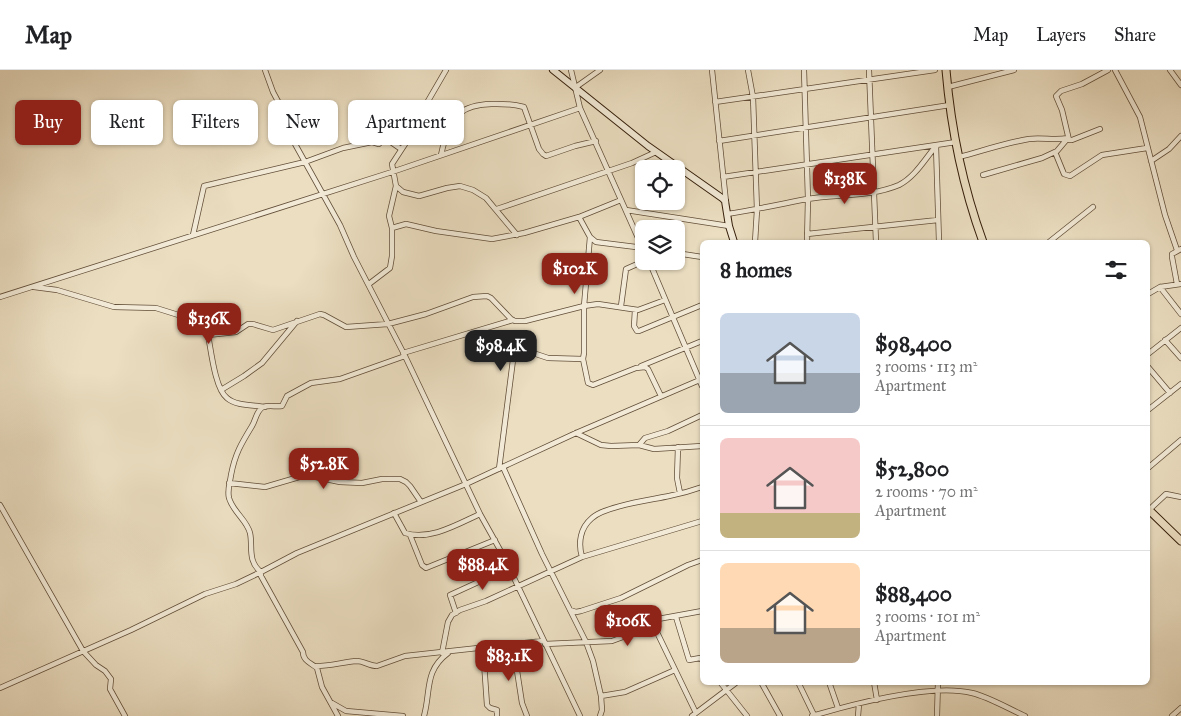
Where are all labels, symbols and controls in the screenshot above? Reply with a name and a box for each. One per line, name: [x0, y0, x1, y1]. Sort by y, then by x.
text: Map: [25, 20, 72, 50]
text: Map: [973, 24, 1008, 46]
text: Layers: [1036, 24, 1086, 46]
text: Share: [1114, 24, 1156, 46]
chip: Buy: [15, 100, 81, 145]
chip: Rent: [91, 100, 163, 145]
chip: Filters: [173, 100, 258, 145]
chip: New: [268, 100, 338, 145]
chip: Apartment: [348, 100, 464, 145]
map controls: [635, 160, 685, 270]
button: locate: [635, 160, 685, 210]
pin: $138K: [810, 162, 880, 205]
text: $138K: [824, 169, 866, 188]
button: layers: [635, 220, 685, 270]
pin: $102K: [540, 252, 610, 295]
icon: filters: [1102, 256, 1130, 284]
text: 8 homes: [720, 257, 792, 283]
text: $102K: [553, 259, 597, 278]
pin: $136K: [174, 302, 244, 345]
text: $136K: [188, 309, 230, 328]
pin: $98.4K: [460, 330, 542, 372]
text: $98,400: [875, 331, 952, 357]
icon: home: [760, 333, 820, 393]
text: $98.4K: [476, 336, 526, 355]
text: 3 rooms · 113 m²: [875, 357, 977, 376]
text: Apartment: [875, 376, 947, 395]
pin: $52.8K: [283, 448, 365, 490]
text: $52.8K: [300, 454, 348, 473]
text: $52,800: [875, 456, 949, 482]
icon: home: [760, 458, 820, 518]
text: 2 rooms · 70 m²: [875, 482, 978, 501]
text: Apartment: [875, 501, 947, 520]
pin: $88.4K: [442, 548, 524, 591]
text: $88.4K: [458, 555, 508, 574]
text: $88,400: [875, 581, 952, 607]
icon: home: [760, 583, 820, 643]
pin: $106K: [593, 604, 663, 647]
text: 3 rooms · 101 m²: [875, 607, 980, 626]
text: $106K: [606, 611, 650, 630]
text: Apartment: [875, 626, 947, 645]
pin: $83.1K: [468, 640, 550, 682]
text: $83.1K: [486, 646, 532, 665]

